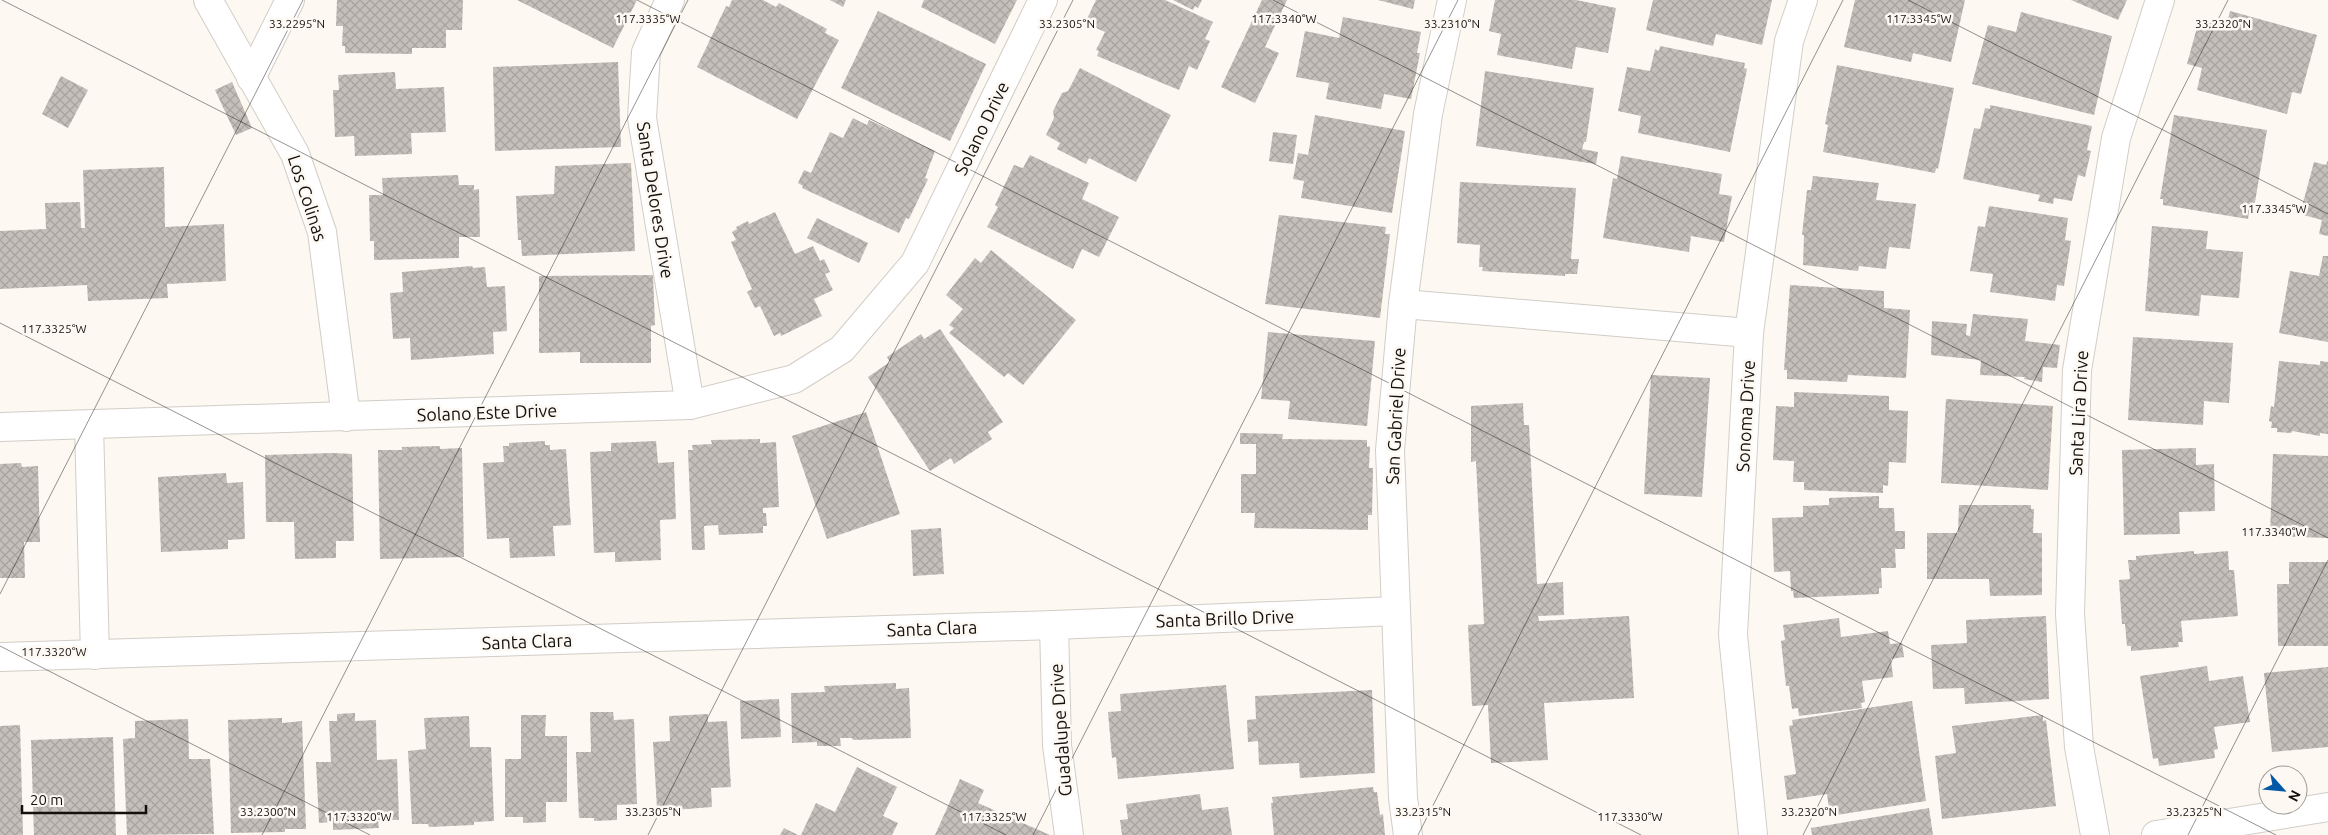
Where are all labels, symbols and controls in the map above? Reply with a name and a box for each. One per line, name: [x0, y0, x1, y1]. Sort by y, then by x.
text: 117.3335°W: [615, 12, 681, 25]
text: 117.3340°W: [1251, 12, 1317, 25]
text: 117.3345°W: [1886, 12, 1952, 25]
text: 33.2295°N: [269, 17, 325, 30]
text: 33.2305°N: [1039, 17, 1095, 30]
text: 33.2310°N: [1424, 17, 1480, 30]
text: 33.2320°N: [2195, 17, 2251, 30]
street label: Solano Drive: [950, 78, 1012, 178]
street label: Santa Delores Drive: [634, 120, 678, 280]
street label: Los Colinas: [285, 152, 331, 244]
text: 117.3345°W: [2241, 202, 2307, 215]
text: 117.3325°W: [21, 322, 87, 335]
street label: San Gabriel Drive: [1381, 347, 1409, 485]
street label: Santa Lira Drive: [2065, 350, 2091, 476]
street label: Sonoma Drive: [1732, 359, 1758, 473]
street label: Solano Este Drive: [416, 400, 558, 424]
text: 117.3340°W: [2241, 525, 2307, 538]
street label: Santa Brillo Drive: [1155, 606, 1295, 630]
street label: Santa Clara: [886, 616, 978, 640]
street label: Santa Clara: [481, 629, 573, 653]
text: 117.3320°W: [21, 645, 87, 658]
street label: Guadalupe Drive: [1045, 663, 1075, 797]
north arrow: [2258, 765, 2308, 815]
scale bar: [22, 782, 146, 814]
text: N: [2285, 788, 2304, 804]
text: 20 m: [30, 791, 63, 808]
text: 33.2300°N: [240, 805, 296, 818]
text: 33.2305°N: [625, 805, 681, 818]
text: 33.2315°N: [1395, 805, 1451, 818]
text: 33.2320°N: [1781, 805, 1837, 818]
text: 33.2325°N: [2166, 805, 2222, 818]
text: 117.3320°W: [326, 810, 392, 823]
text: 117.3325°W: [961, 810, 1027, 823]
text: 117.3330°W: [1597, 810, 1663, 823]

